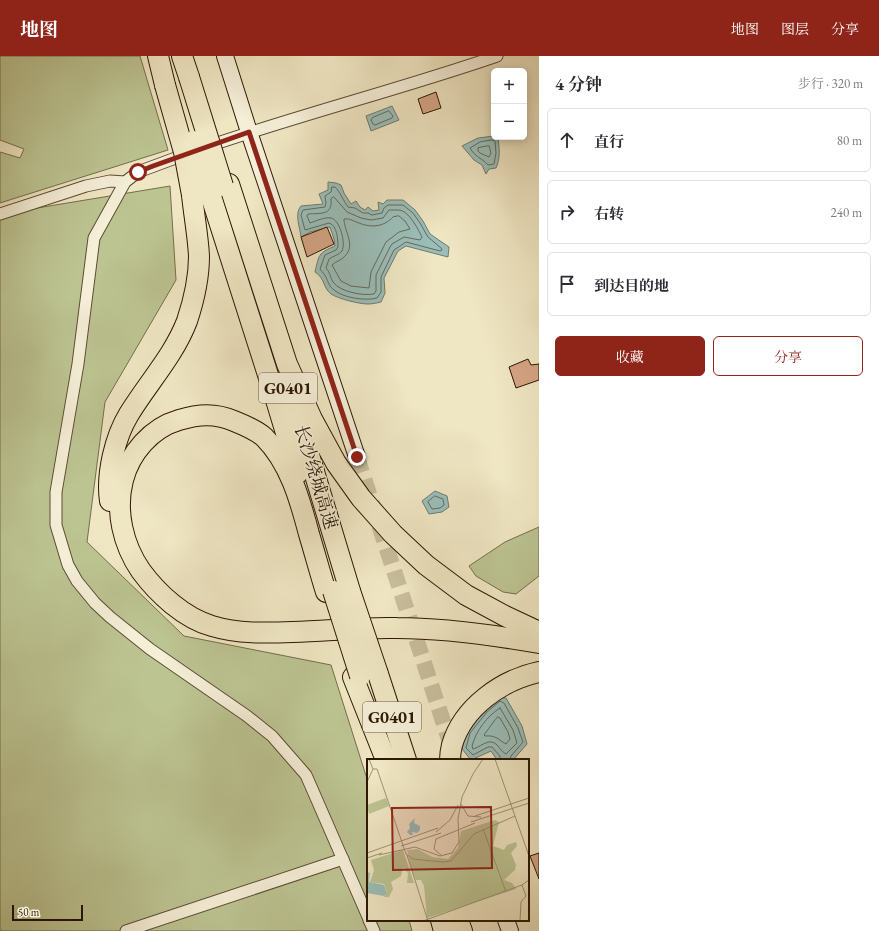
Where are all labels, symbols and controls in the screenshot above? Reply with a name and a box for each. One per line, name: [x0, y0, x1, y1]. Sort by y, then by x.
text: 地图: [20, 17, 58, 42]
text: 地图: [731, 20, 759, 38]
text: 图层: [781, 20, 809, 38]
text: 分享: [831, 20, 859, 38]
map controls: [491, 68, 527, 140]
button: +: [491, 68, 527, 104]
text: 4 分钟: [555, 73, 602, 95]
text: 步行 · 320 m: [798, 75, 863, 92]
button: −: [491, 104, 527, 140]
icon: ahead: [556, 129, 578, 151]
text: 直行: [594, 132, 624, 151]
text: 80 m: [837, 132, 862, 149]
route start: [129, 163, 147, 181]
icon: right: [556, 201, 578, 223]
text: 右转: [594, 204, 624, 223]
text: 240 m: [831, 204, 862, 221]
icon: arrive: [556, 273, 578, 295]
text: 到达目的地: [594, 276, 669, 295]
button: 收藏: [555, 336, 705, 376]
button: 分享: [713, 336, 863, 376]
road number: G0401: [259, 373, 317, 403]
street label: 长沙绕城高速: [290, 422, 343, 532]
route end: [348, 448, 366, 466]
road number: G0401: [363, 702, 421, 732]
inset map: [367, 759, 529, 921]
scale bar: [12, 903, 83, 922]
text: 50 m: [18, 905, 39, 919]

